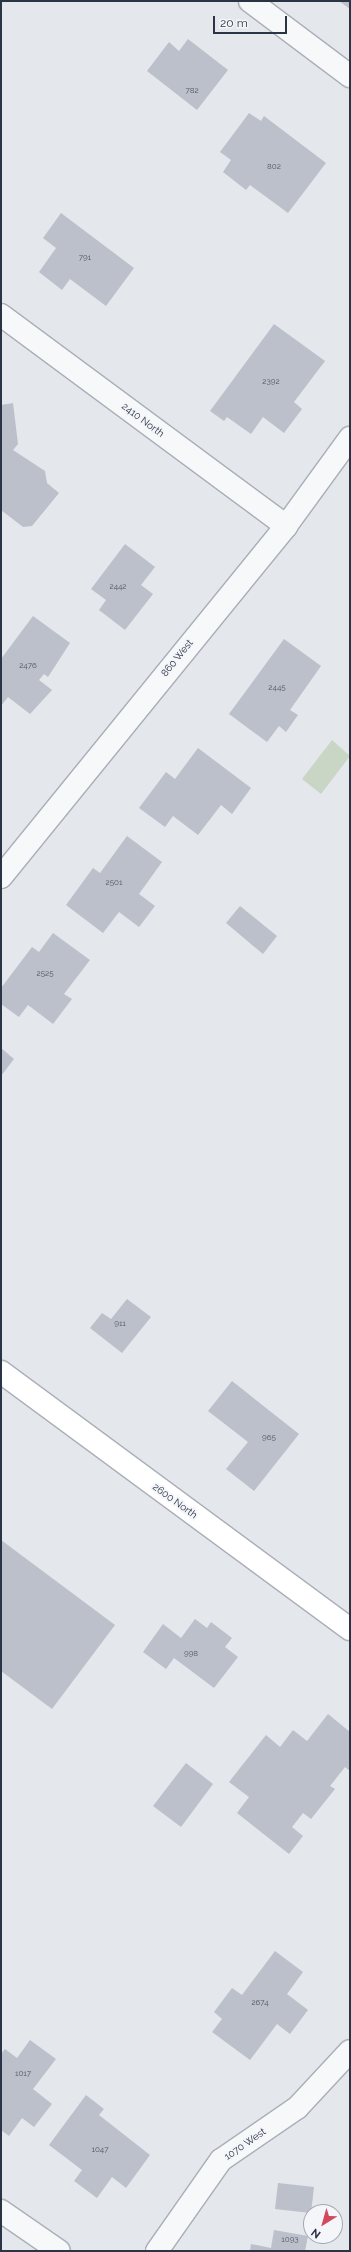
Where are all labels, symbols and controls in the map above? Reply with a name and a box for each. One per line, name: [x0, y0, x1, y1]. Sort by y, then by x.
scale bar: [215, 8, 289, 34]
text: 20 m: [220, 16, 248, 30]
house number: 782: [185, 86, 199, 96]
house number: 802: [267, 162, 281, 172]
house number: 791: [79, 253, 91, 263]
house number: 2392: [262, 377, 280, 387]
street label: 2410 North: [119, 400, 167, 440]
house number: 2442: [109, 582, 127, 592]
street label: 860 West: [158, 637, 196, 679]
house number: 2476: [19, 661, 37, 671]
house number: 2445: [268, 683, 286, 693]
house number: 2501: [106, 878, 122, 888]
house number: 2525: [36, 969, 54, 979]
house number: 911: [114, 1319, 126, 1329]
house number: 965: [262, 1433, 276, 1443]
street label: 2600 North: [150, 1481, 200, 1521]
house number: 998: [184, 1649, 198, 1659]
house number: 2674: [251, 1998, 269, 2008]
house number: 1017: [15, 2069, 31, 2079]
street label: 1070 West: [222, 2125, 268, 2163]
house number: 1047: [92, 2145, 108, 2155]
north arrow: [303, 2204, 343, 2244]
text: N: [309, 2225, 323, 2241]
house number: 1093: [281, 2235, 299, 2245]

